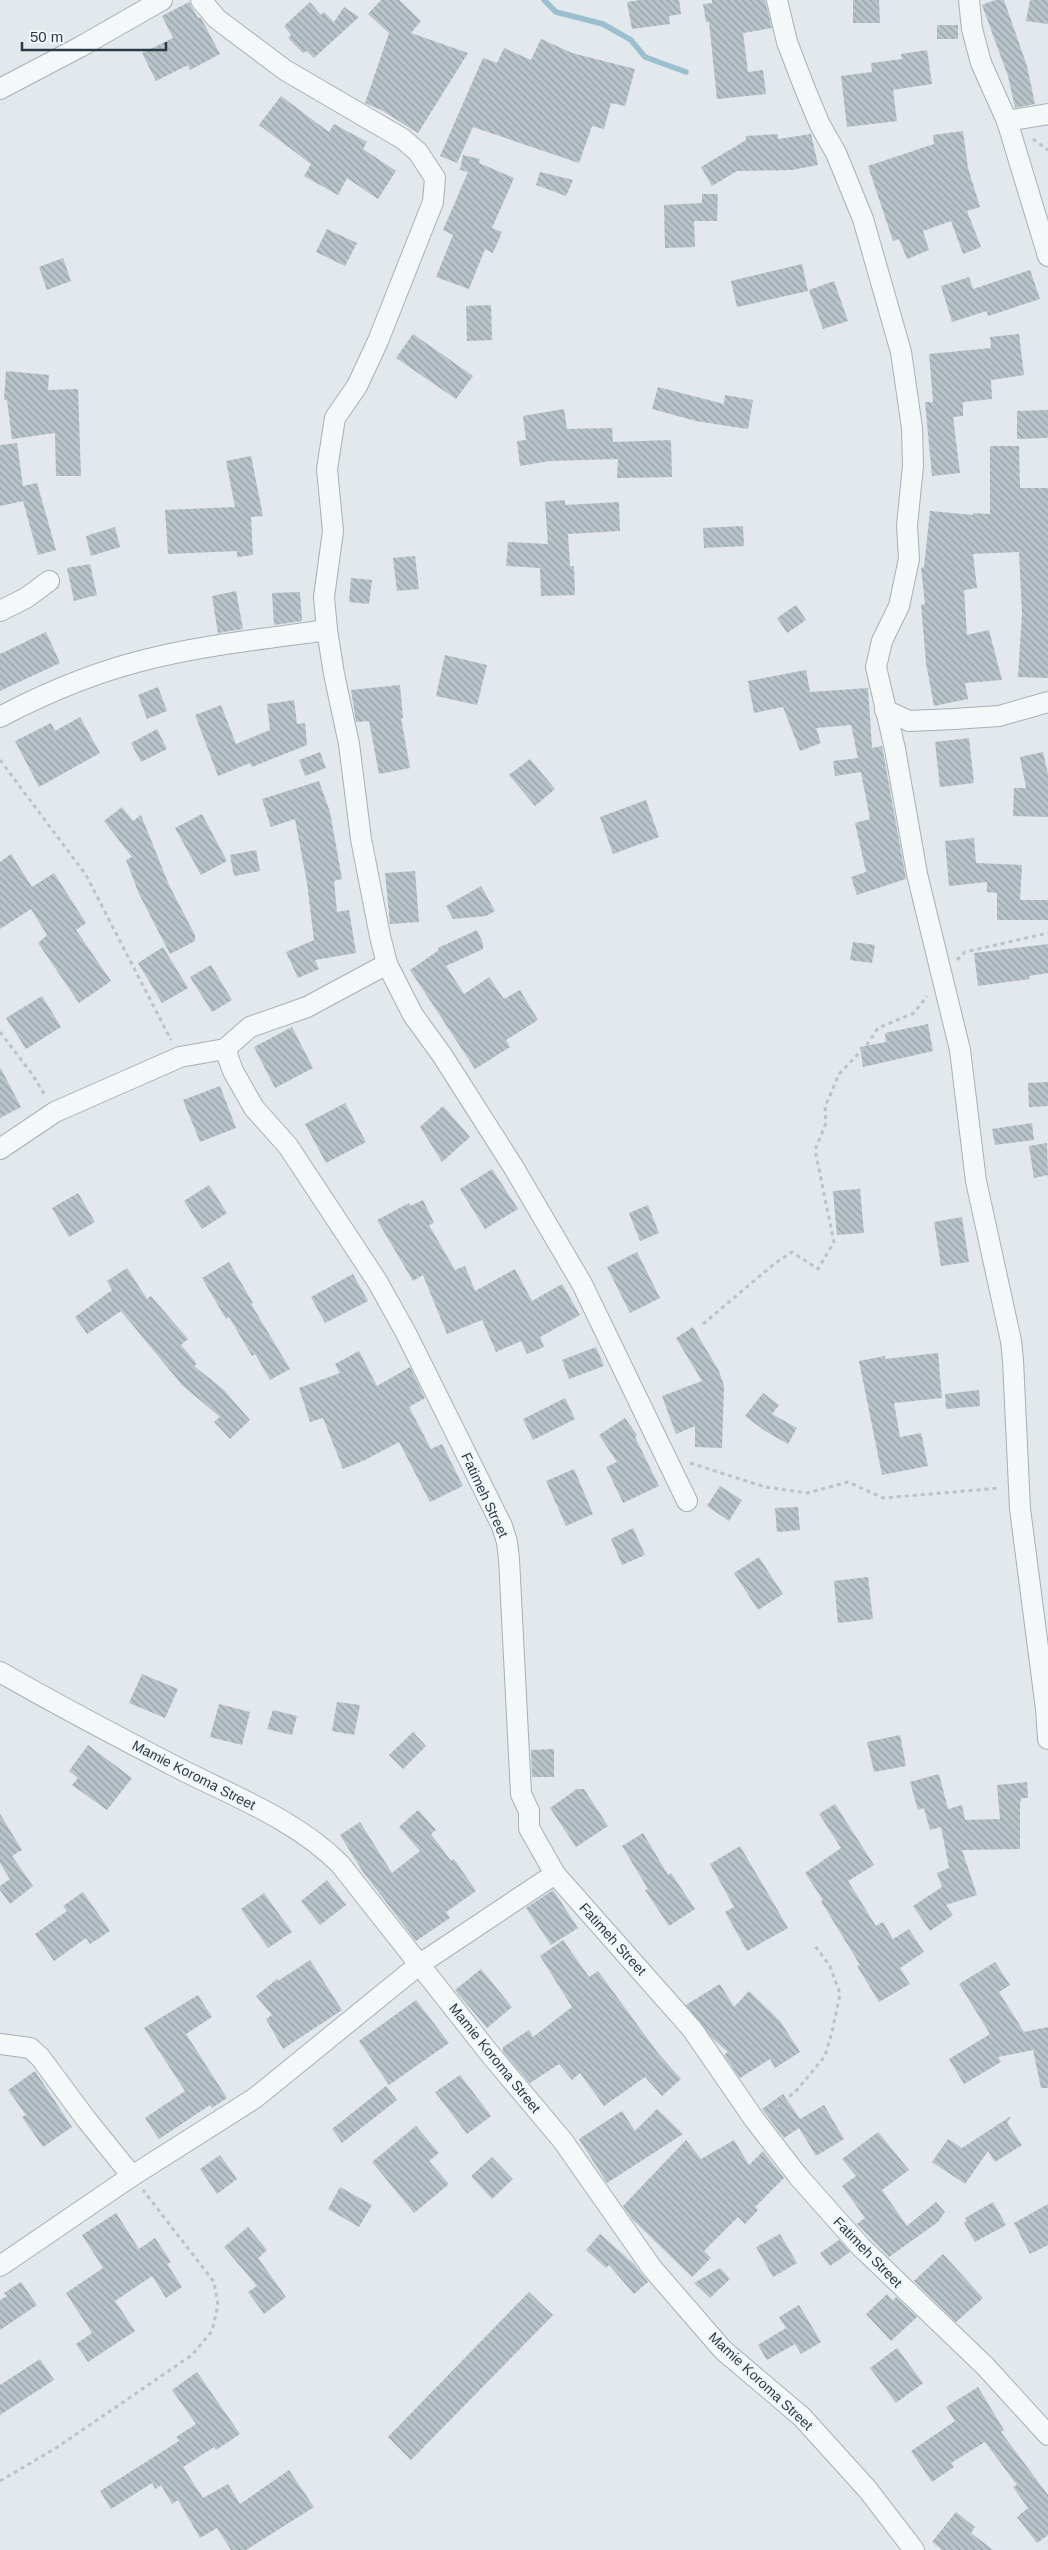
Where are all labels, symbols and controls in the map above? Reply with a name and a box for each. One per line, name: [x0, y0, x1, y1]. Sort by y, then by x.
scale bar: [22, 20, 166, 52]
text: 50 m: [30, 28, 63, 45]
street label: Fatimeh Street: [458, 1450, 512, 1540]
street label: Mamie Koroma Street: [130, 1737, 258, 1813]
street label: Fatimeh Street: [576, 1900, 650, 1979]
street label: Mamie Koroma Street: [446, 2000, 544, 2116]
street label: Fatimeh Street: [830, 2213, 906, 2291]
street label: Mamie Koroma Street: [706, 2329, 816, 2433]

